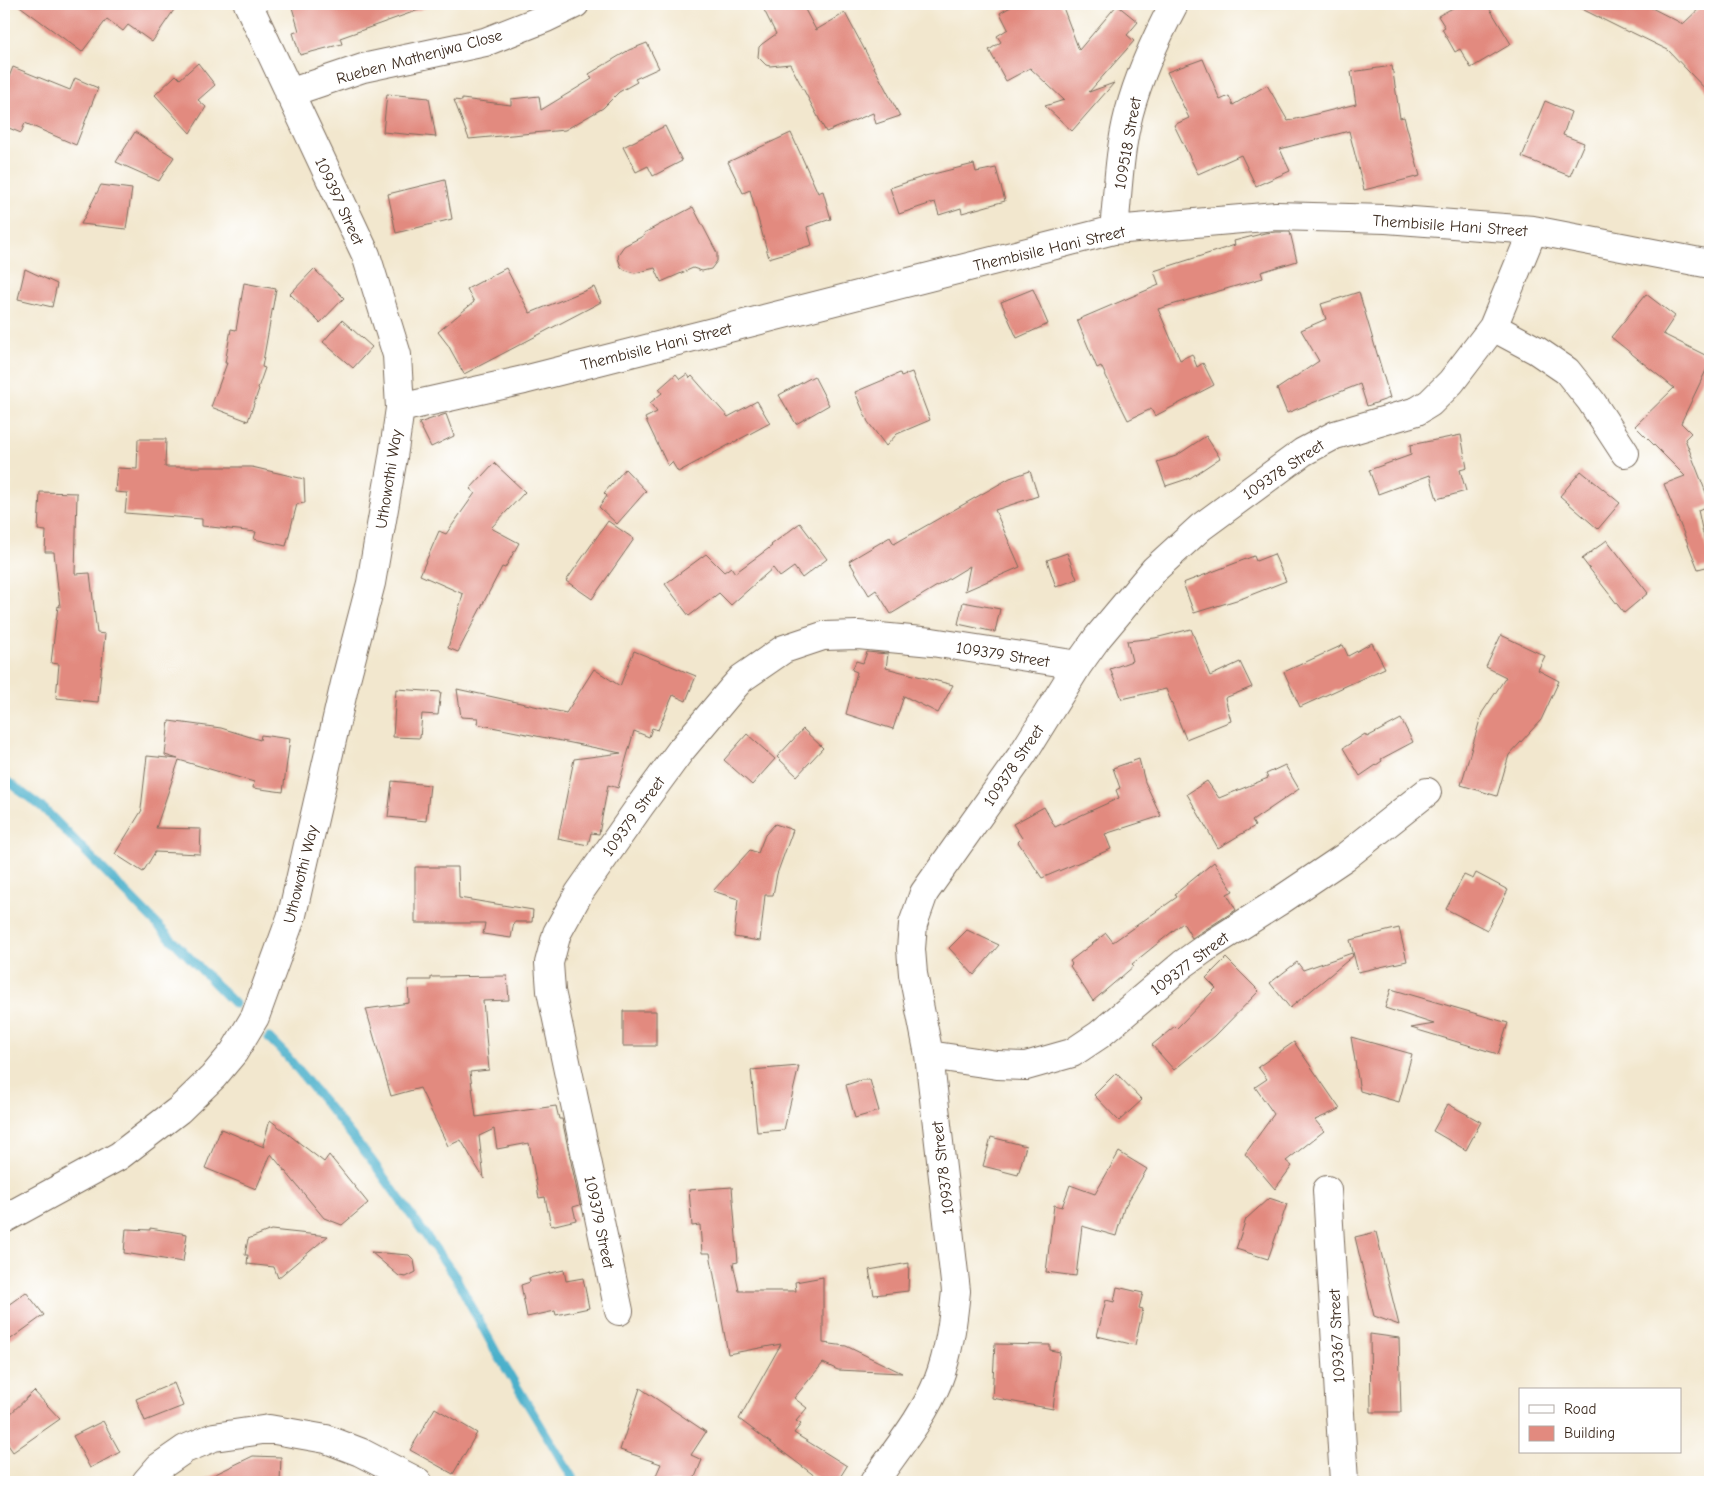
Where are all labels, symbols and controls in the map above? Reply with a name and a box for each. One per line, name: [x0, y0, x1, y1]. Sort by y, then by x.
street label: Rueben Mathenjwa Close: [334, 26, 504, 88]
street label: 109518 Street: [1111, 95, 1145, 191]
street label: 109397 Street: [311, 155, 367, 248]
street label: Thembisile Hani Street: [1372, 212, 1528, 240]
street label: Thembisile Hani Street: [972, 223, 1127, 275]
street label: Thembisile Hani Street: [579, 319, 734, 374]
street label: Uthowothi Way: [372, 427, 406, 530]
street label: 109378 Street: [1240, 436, 1328, 504]
street label: 109379 Street: [955, 639, 1051, 671]
street label: 109378 Street: [980, 721, 1048, 809]
street label: 109379 Street: [599, 773, 669, 860]
street label: Uthowothi Way: [280, 823, 322, 925]
street label: 109377 Street: [1147, 928, 1233, 999]
street label: 109378 Street: [928, 1120, 958, 1216]
street label: 109379 Street: [580, 1174, 618, 1271]
street label: 109367 Street: [1326, 1288, 1348, 1384]
legend: [1519, 1388, 1682, 1454]
text: Road: [1564, 1400, 1596, 1418]
text: Building: [1564, 1424, 1615, 1442]

